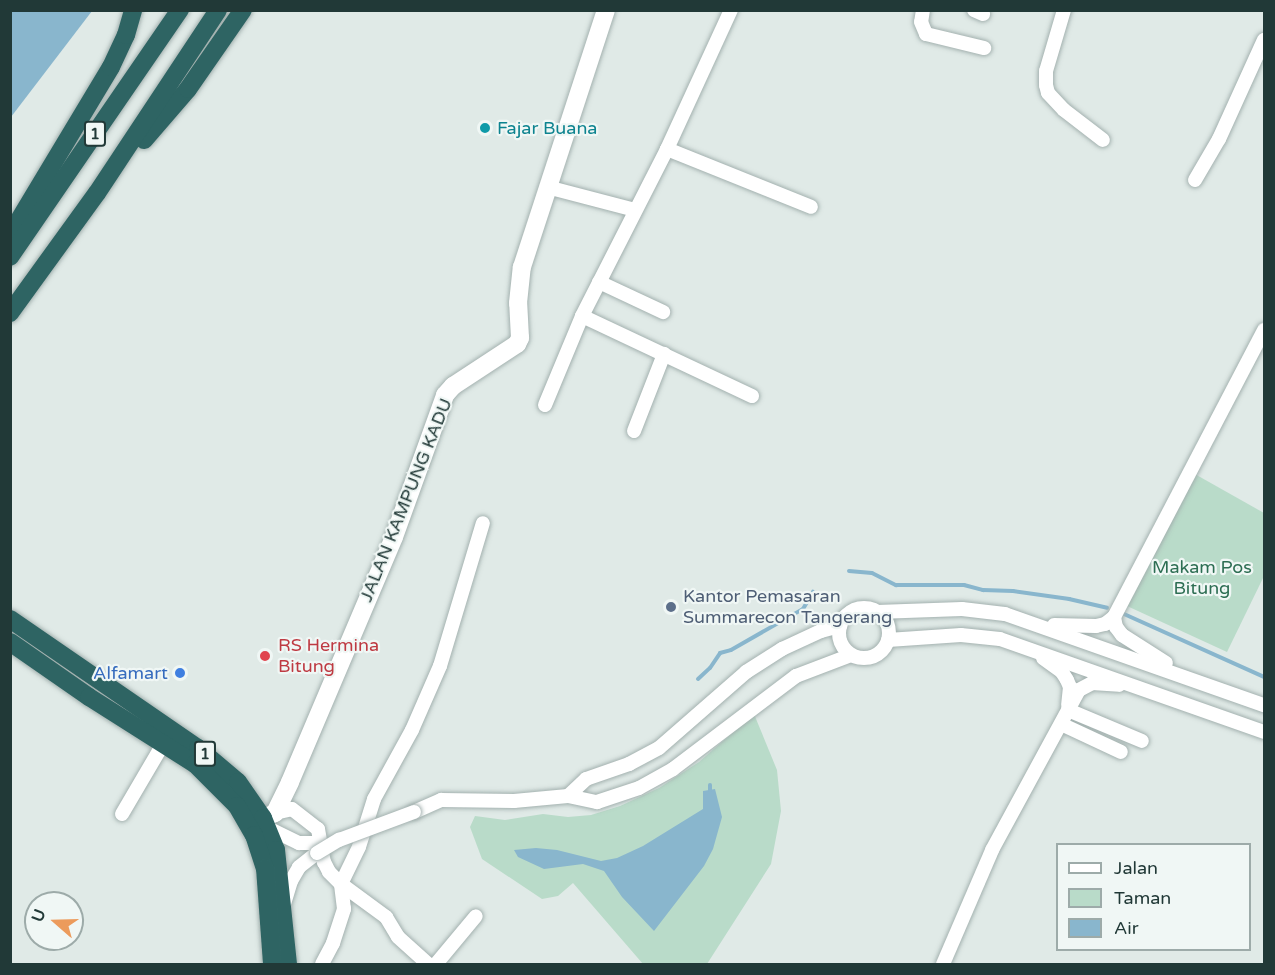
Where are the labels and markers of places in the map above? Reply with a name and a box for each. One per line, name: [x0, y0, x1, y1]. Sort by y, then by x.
place label: Fajar Buana: [497, 117, 597, 139]
marker: Fajar Buana: [478, 121, 492, 135]
place label: Kantor Pemasaran Summarecon Tangerang: [683, 586, 892, 628]
marker: Kantor Pemasaran Summarecon Tangerang: [664, 600, 678, 614]
place label: RS Hermina Bitung: [278, 635, 379, 678]
marker: RS Hermina Bitung: [256, 647, 274, 665]
place label: Alfamart: [93, 662, 168, 684]
marker: Alfamart: [173, 666, 187, 680]

